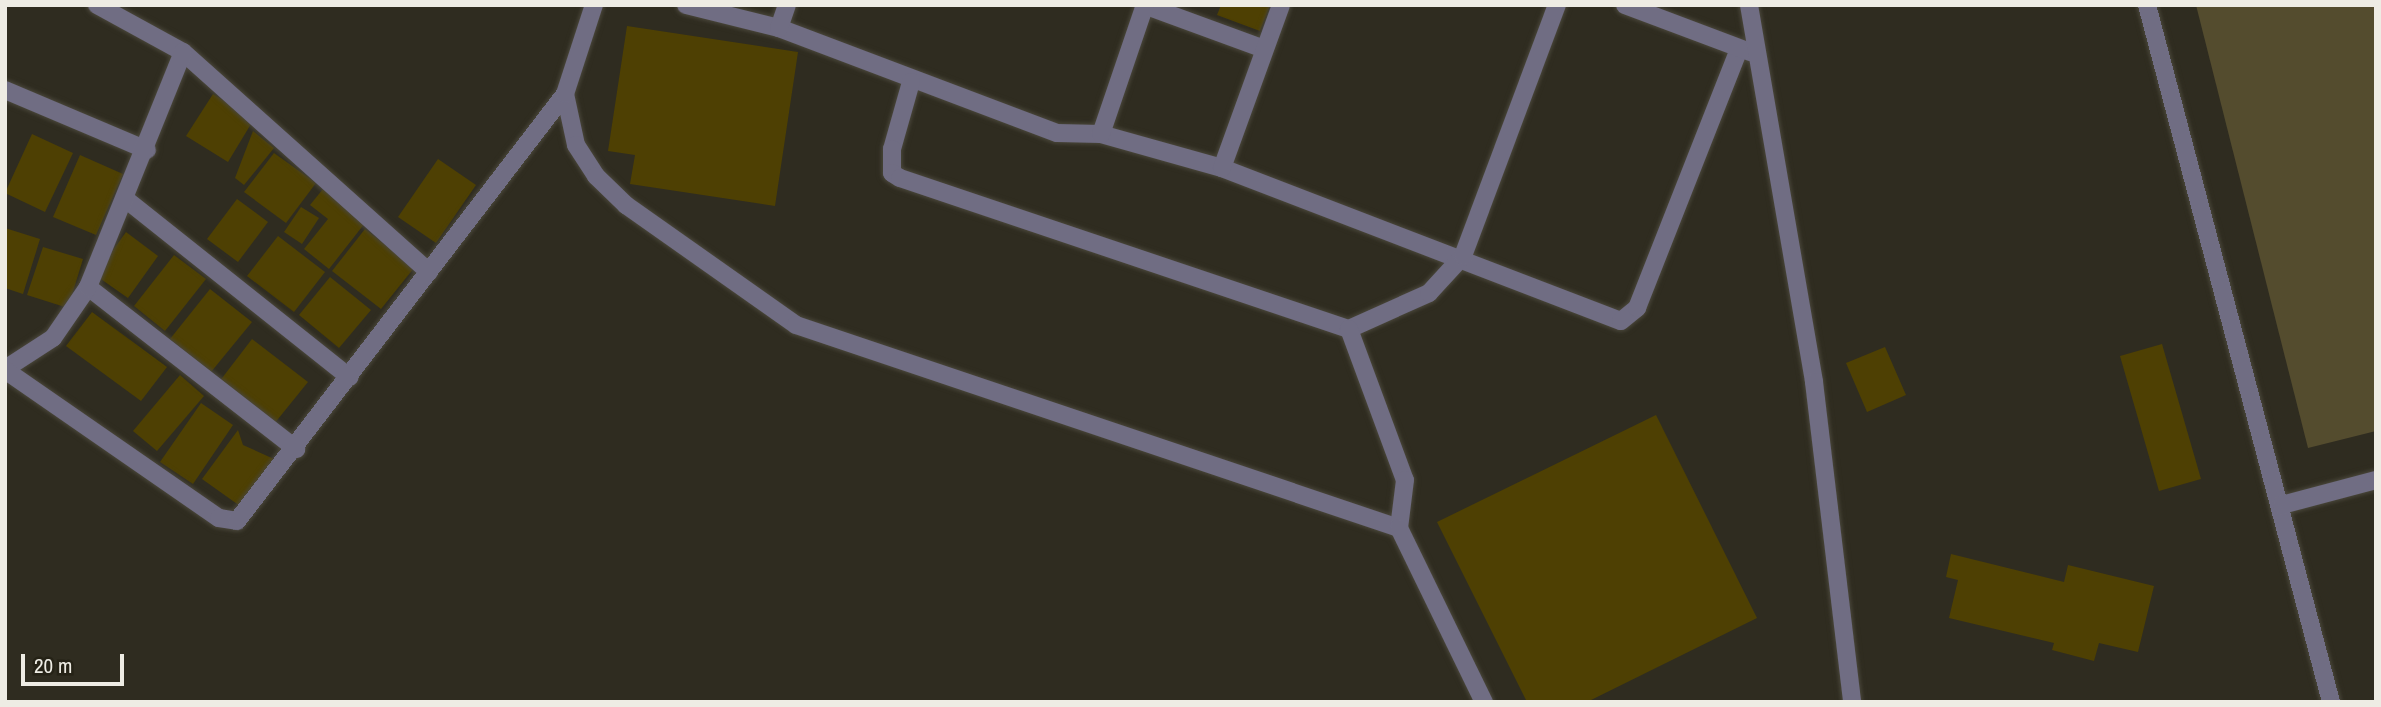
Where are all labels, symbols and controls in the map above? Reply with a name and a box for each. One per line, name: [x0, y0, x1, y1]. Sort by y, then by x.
scale bar: [24, 640, 128, 684]
text: 20 m: [34, 651, 72, 680]

